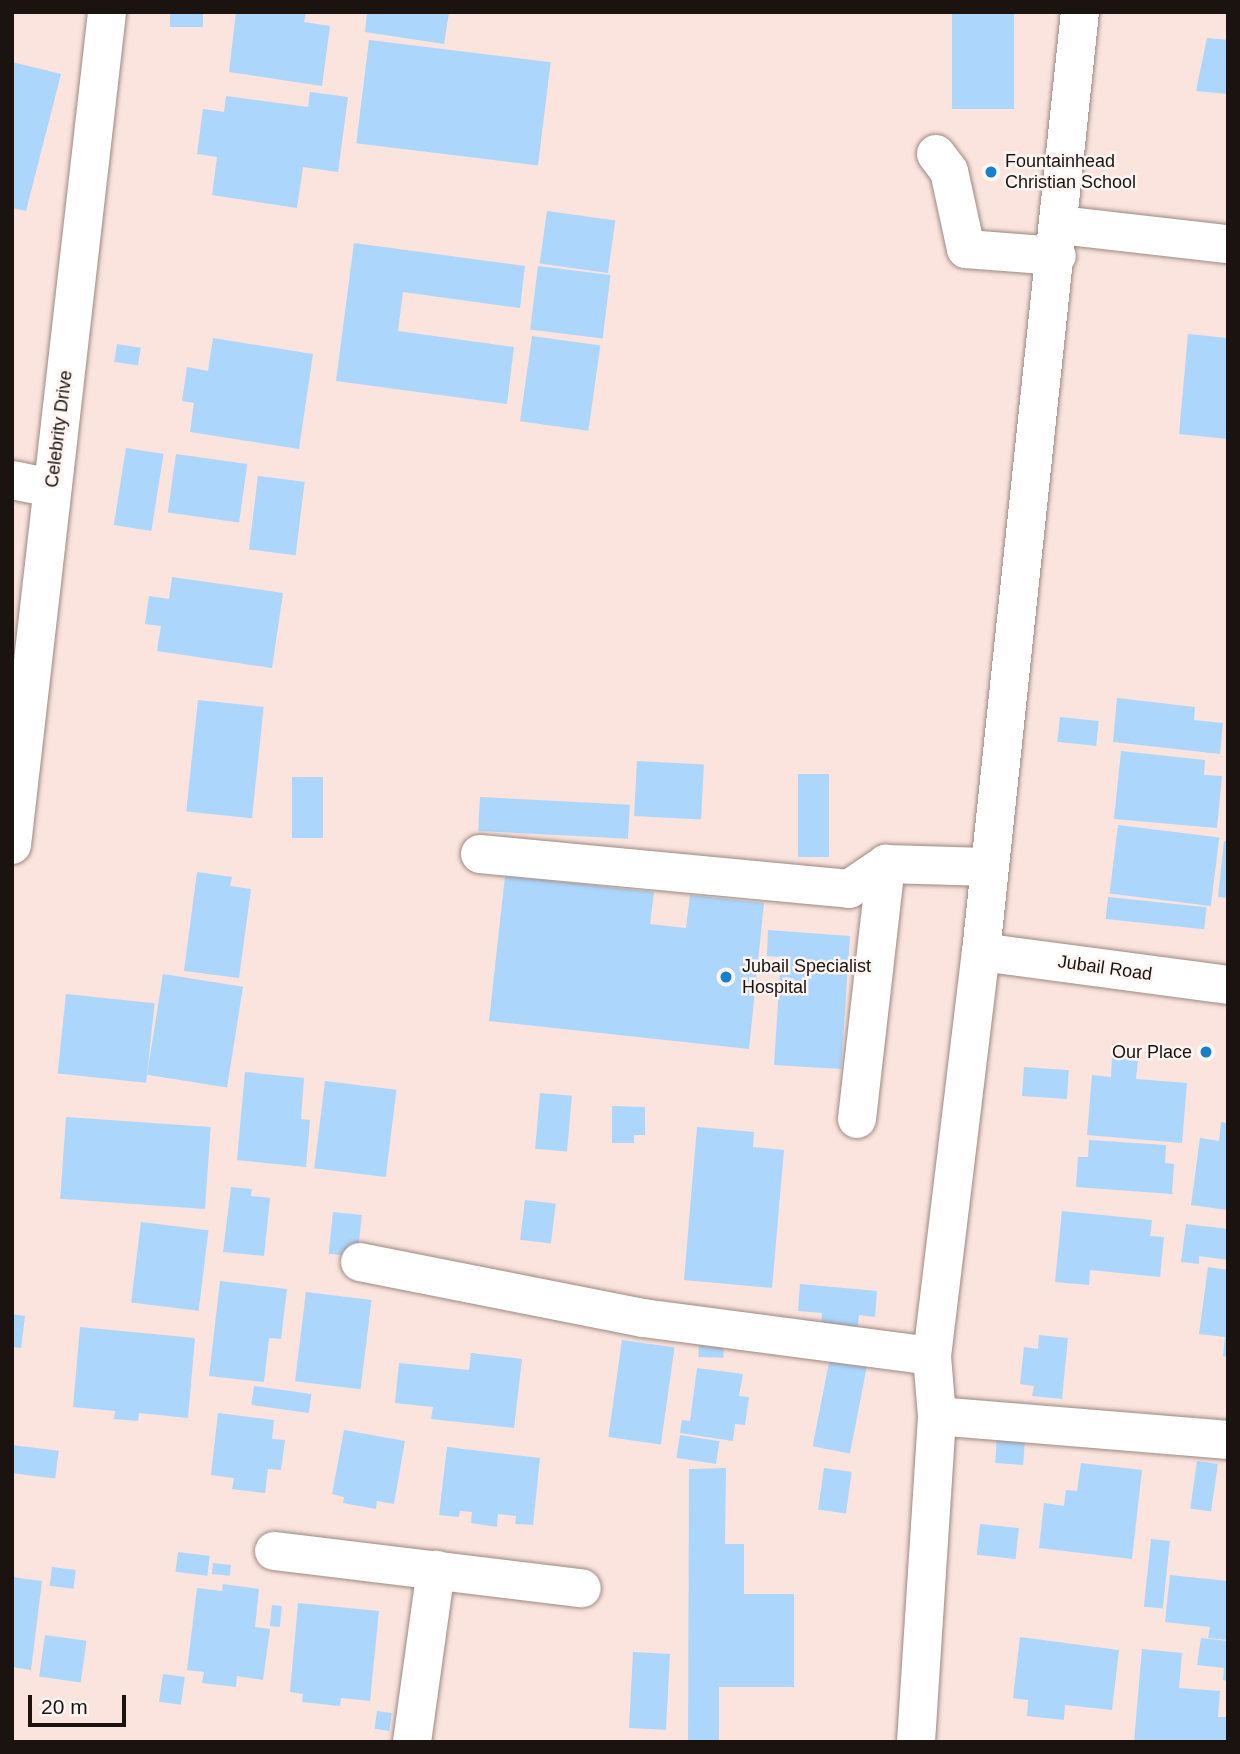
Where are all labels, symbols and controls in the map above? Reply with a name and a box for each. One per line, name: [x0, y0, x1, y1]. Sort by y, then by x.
place label: Fountainhead Christian School: [1005, 151, 1136, 194]
marker: Fountainhead Christian School: [983, 164, 999, 180]
street label: Celebrity Drive: [41, 369, 77, 489]
street label: Jubail Road: [1056, 951, 1154, 985]
place label: Jubail Specialist Hospital: [742, 956, 871, 998]
marker: Jubail Specialist Hospital: [716, 967, 736, 987]
place label: Our Place: [1112, 1041, 1192, 1063]
marker: Our Place: [1198, 1044, 1214, 1060]
scale bar: [32, 1680, 130, 1724]
text: 20 m: [41, 1695, 88, 1718]

